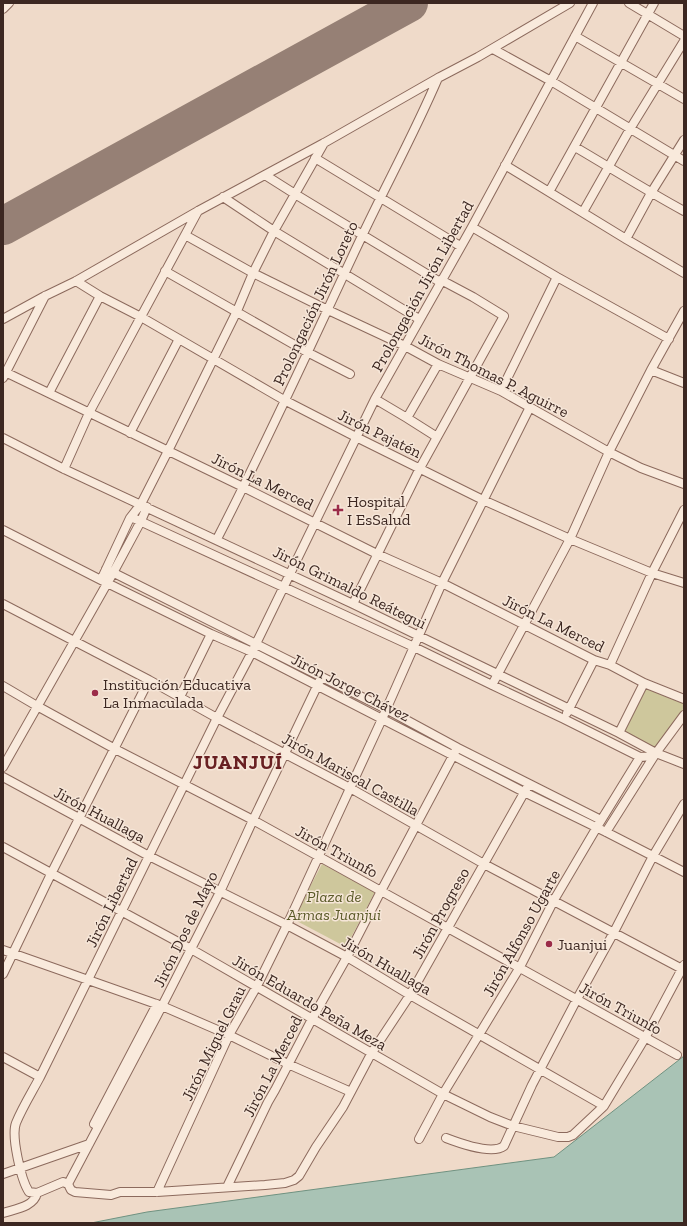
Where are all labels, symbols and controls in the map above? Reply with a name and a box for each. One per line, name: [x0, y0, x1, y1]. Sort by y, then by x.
street label: Prolongación Jirón Libertad: [367, 197, 478, 375]
street label: Prolongación Jirón Loreto: [269, 218, 362, 389]
street label: Jirón Thomas P. Aguirre: [416, 329, 572, 422]
street label: Jirón Pajatén: [335, 405, 425, 462]
street label: Jirón La Merced: [209, 449, 317, 514]
place label: Hospital I EsSalud: [347, 492, 411, 529]
marker: Hospital I EsSalud: [332, 504, 344, 516]
street label: Jirón Grimaldo Reátegui: [270, 542, 430, 633]
street label: Jirón La Merced: [500, 591, 608, 656]
street label: Jirón Jorge Chávez: [288, 649, 413, 725]
place label: Institución Educativa La Inmaculada: [103, 675, 251, 712]
marker: Institución Educativa La Inmaculada: [90, 688, 100, 698]
street label: Jirón Mariscal Castilla: [279, 729, 423, 820]
district label: JUANJUÍ: [193, 750, 283, 774]
street label: Jirón Huallaga: [51, 782, 149, 847]
street label: Jirón Triunfo: [292, 821, 381, 882]
street label: Jirón Libertad: [82, 854, 141, 950]
street label: Jirón Progreso: [408, 864, 473, 962]
street label: Jirón Alfonso Ugarte: [479, 866, 564, 1000]
street label: Jirón Dos de Mayo: [149, 868, 222, 990]
park label: Plaza de Armas Juanjui: [286, 887, 381, 924]
street label: Jirón Huallaga: [339, 932, 435, 999]
place label: Juanjui: [557, 935, 608, 954]
marker: Juanjui: [544, 939, 554, 949]
street label: Jirón Eduardo Peña Meza: [229, 951, 390, 1054]
street label: Jirón Triunfo: [576, 978, 665, 1039]
street label: Jirón Miguel Grau: [177, 983, 249, 1104]
street label: Jirón La Merced: [239, 1012, 306, 1120]

